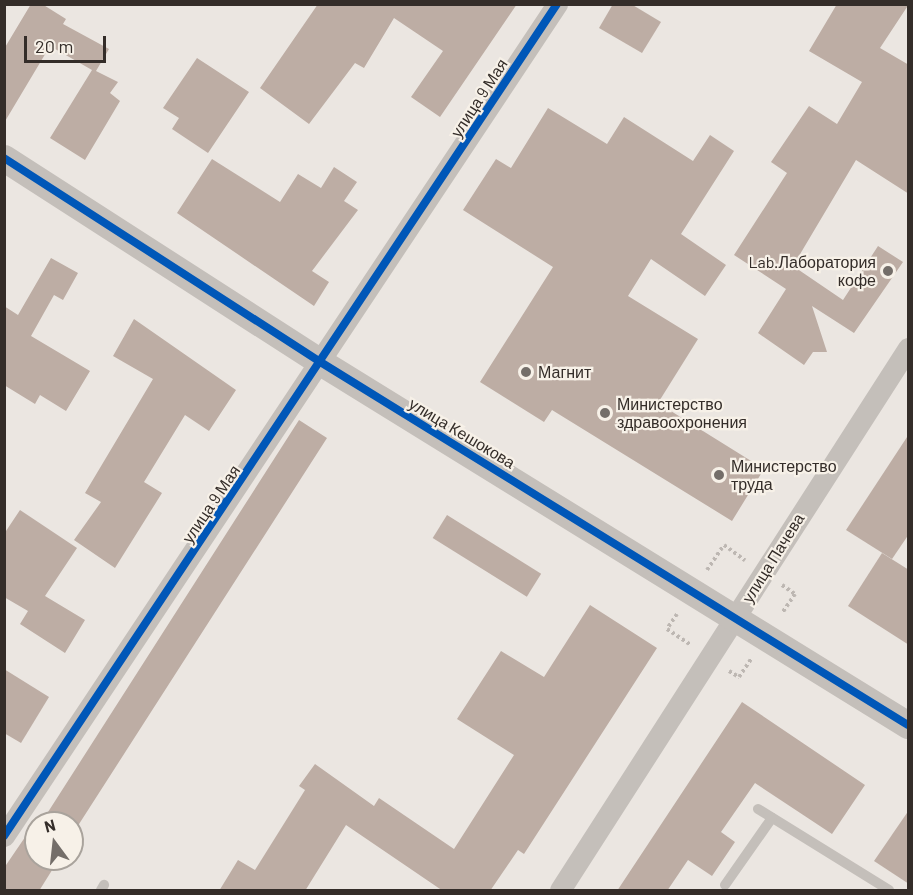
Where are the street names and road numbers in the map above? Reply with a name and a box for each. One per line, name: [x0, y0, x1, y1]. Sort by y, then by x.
street label: улица 9 Мая: [446, 55, 512, 141]
street label: улица Кешокова: [405, 394, 519, 472]
street label: улица 9 Мая: [178, 461, 244, 547]
street label: улица Пачева: [738, 510, 808, 606]

